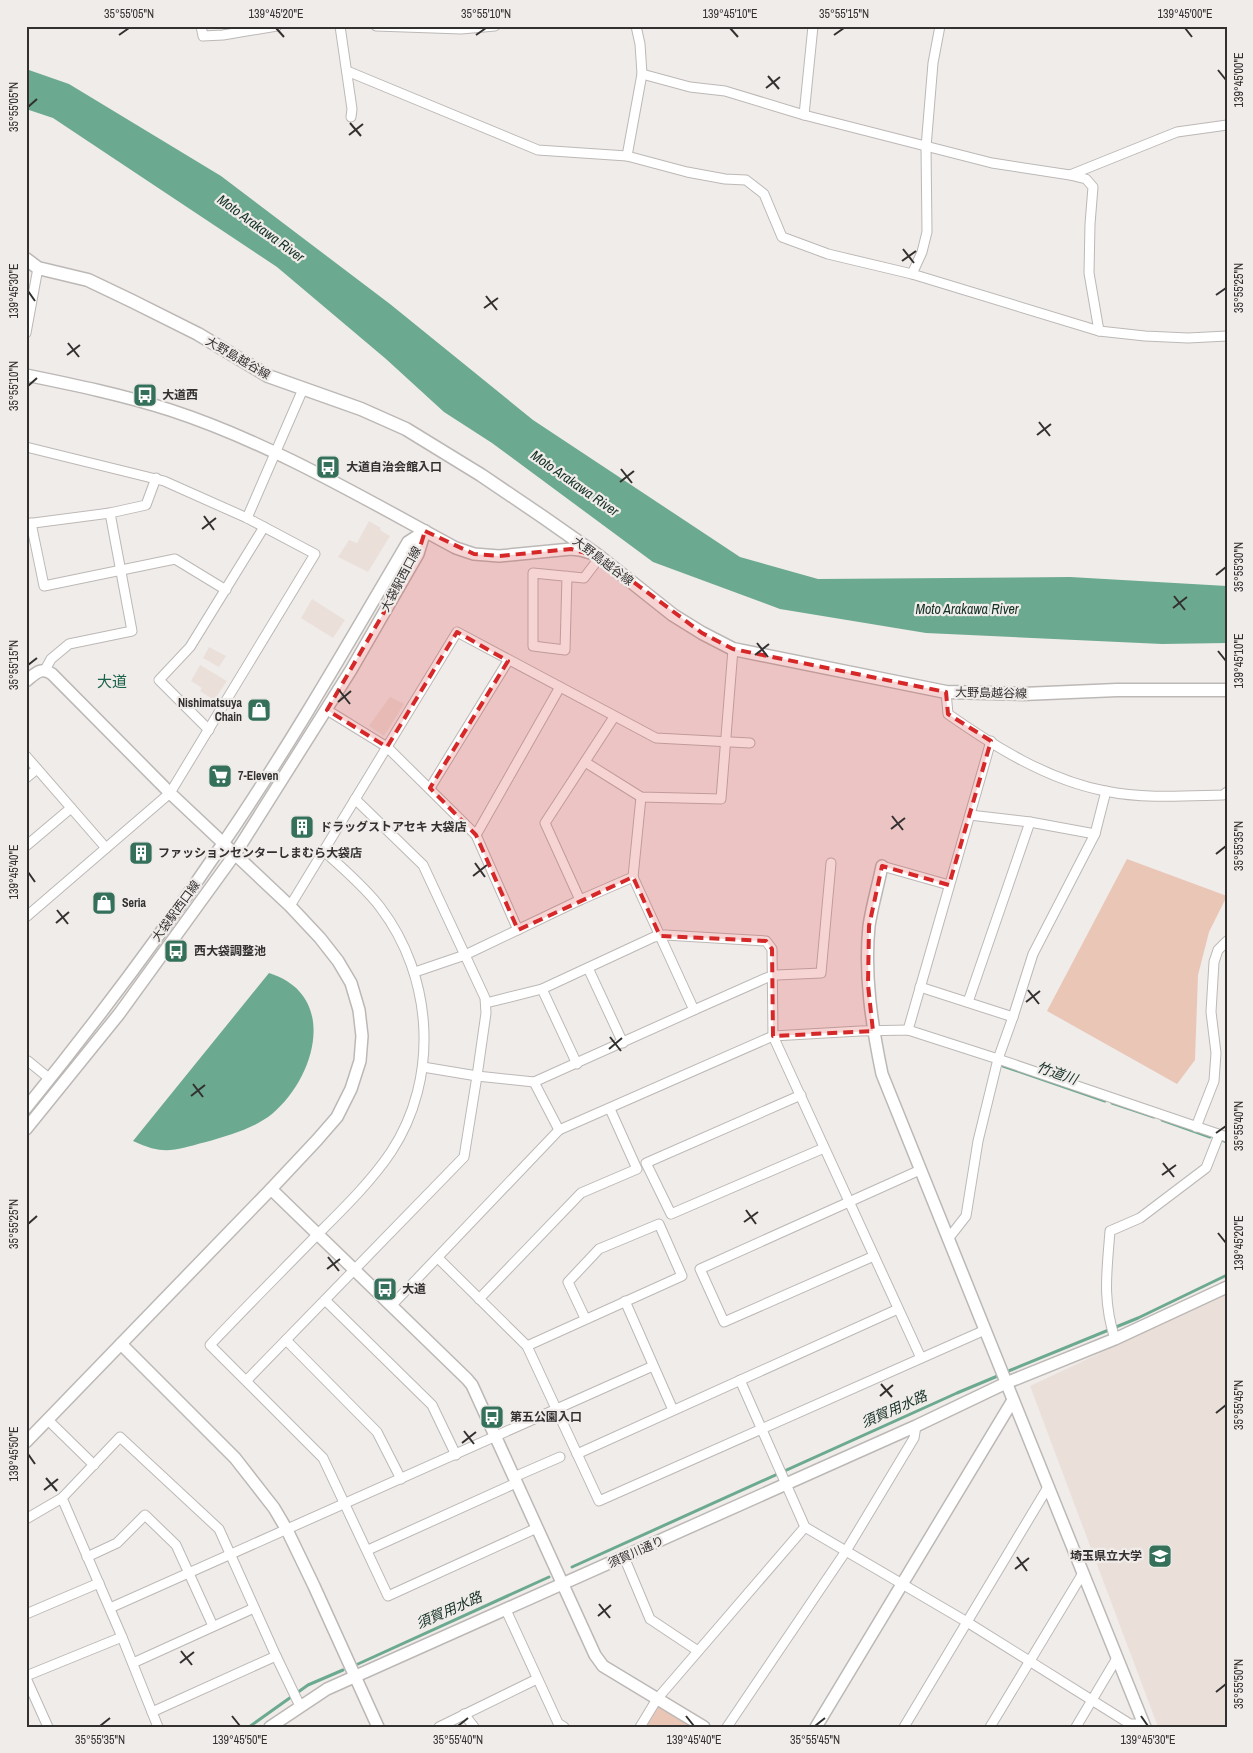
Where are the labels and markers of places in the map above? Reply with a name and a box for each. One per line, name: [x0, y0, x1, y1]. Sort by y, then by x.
bus stop icon: 大道西: [132, 382, 158, 408]
place label: 大道西: [162, 387, 198, 403]
bus stop icon: 大道自治会館入口: [315, 454, 341, 480]
place label: 大道自治会館入口: [346, 459, 442, 475]
place label: Nishimatsuya Chain: [178, 695, 243, 725]
shop icon: Nishimatsuya Chain: [246, 697, 272, 723]
supermarket icon: 7-Eleven: [207, 763, 233, 789]
place label: 7-Eleven: [238, 768, 278, 784]
building icon: ドラッグストアセキ 大袋店: [289, 814, 315, 840]
place label: ドラッグストアセキ 大袋店: [320, 819, 467, 835]
building icon: ファッションセンターしまむら大袋店: [128, 840, 154, 866]
place label: ファッションセンターしまむら大袋店: [158, 845, 362, 861]
shop icon: Seria: [91, 890, 117, 916]
place label: Seria: [122, 895, 147, 911]
bus stop icon: 西大袋調整池: [163, 938, 189, 964]
place label: 西大袋調整池: [194, 943, 266, 959]
bus stop icon: 大道: [372, 1276, 398, 1302]
place label: 大道: [402, 1281, 426, 1297]
bus stop icon: 第五公園入口: [479, 1404, 505, 1430]
place label: 第五公園入口: [510, 1409, 582, 1425]
school or university icon: 埼玉県立大学: [1147, 1543, 1173, 1569]
place label: 埼玉県立大学: [1070, 1548, 1142, 1564]

